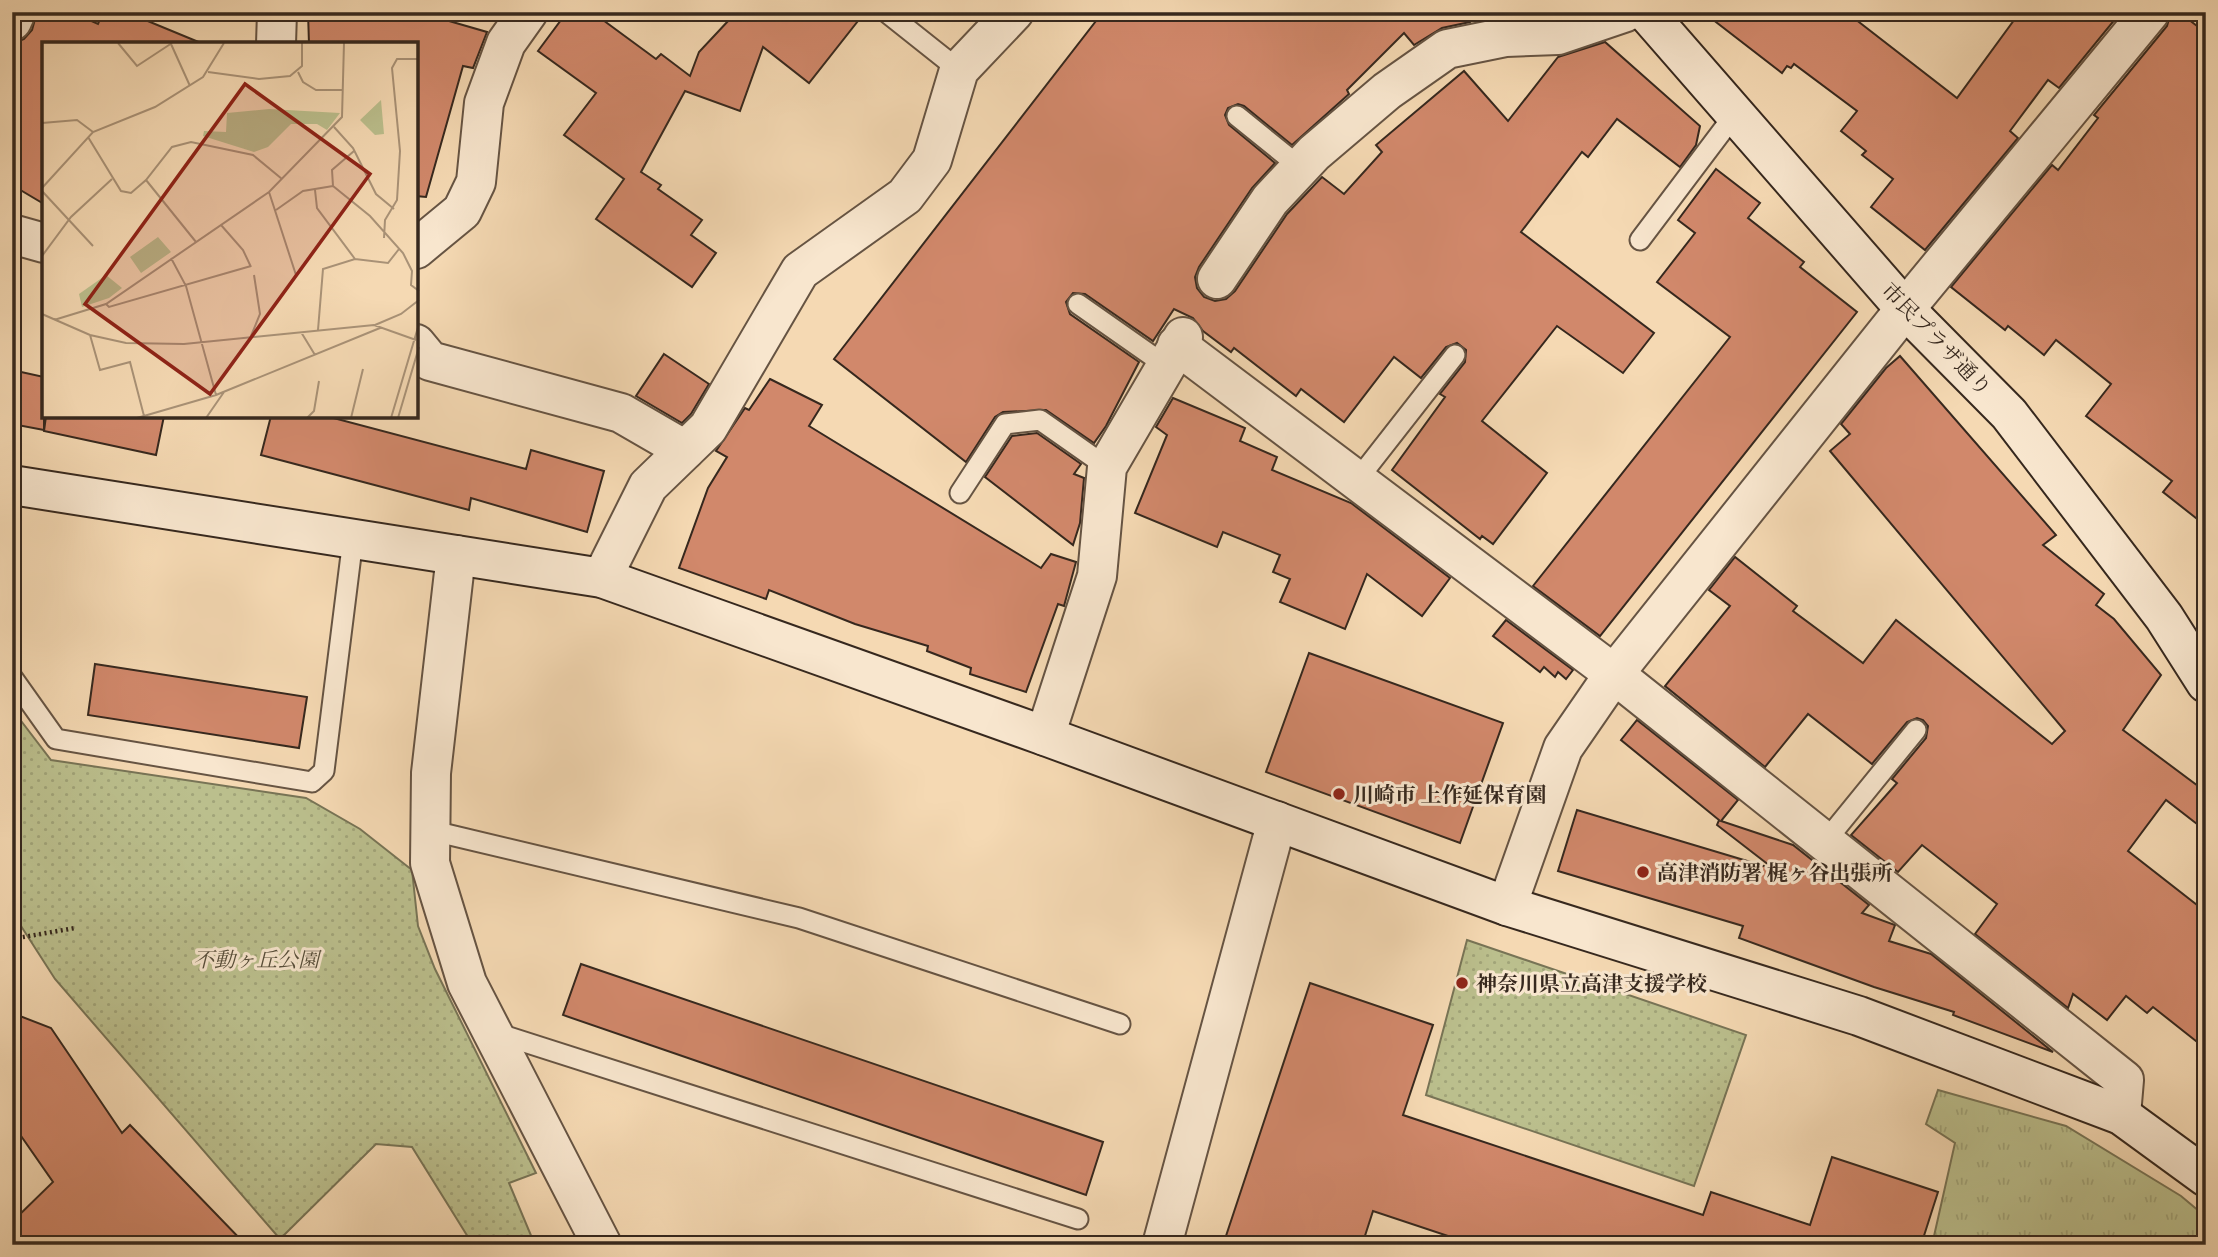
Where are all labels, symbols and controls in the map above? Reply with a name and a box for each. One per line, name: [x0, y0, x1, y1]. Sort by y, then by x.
inset map: [42, 42, 418, 418]
street label: 市民プラザ通り: [1875, 275, 1999, 403]
place label: 川崎市 上作延保育園: [1353, 779, 1547, 810]
marker: 川崎市 上作延保育園: [1331, 786, 1347, 802]
place label: 高津消防署 梶ヶ谷出張所: [1657, 857, 1893, 888]
marker: 高津消防署 梶ヶ谷出張所: [1635, 864, 1651, 880]
park label: 不動ヶ丘公園: [193, 944, 322, 975]
place label: 神奈川県立高津支援学校: [1476, 968, 1707, 999]
marker: 神奈川県立高津支援学校: [1454, 975, 1470, 991]

